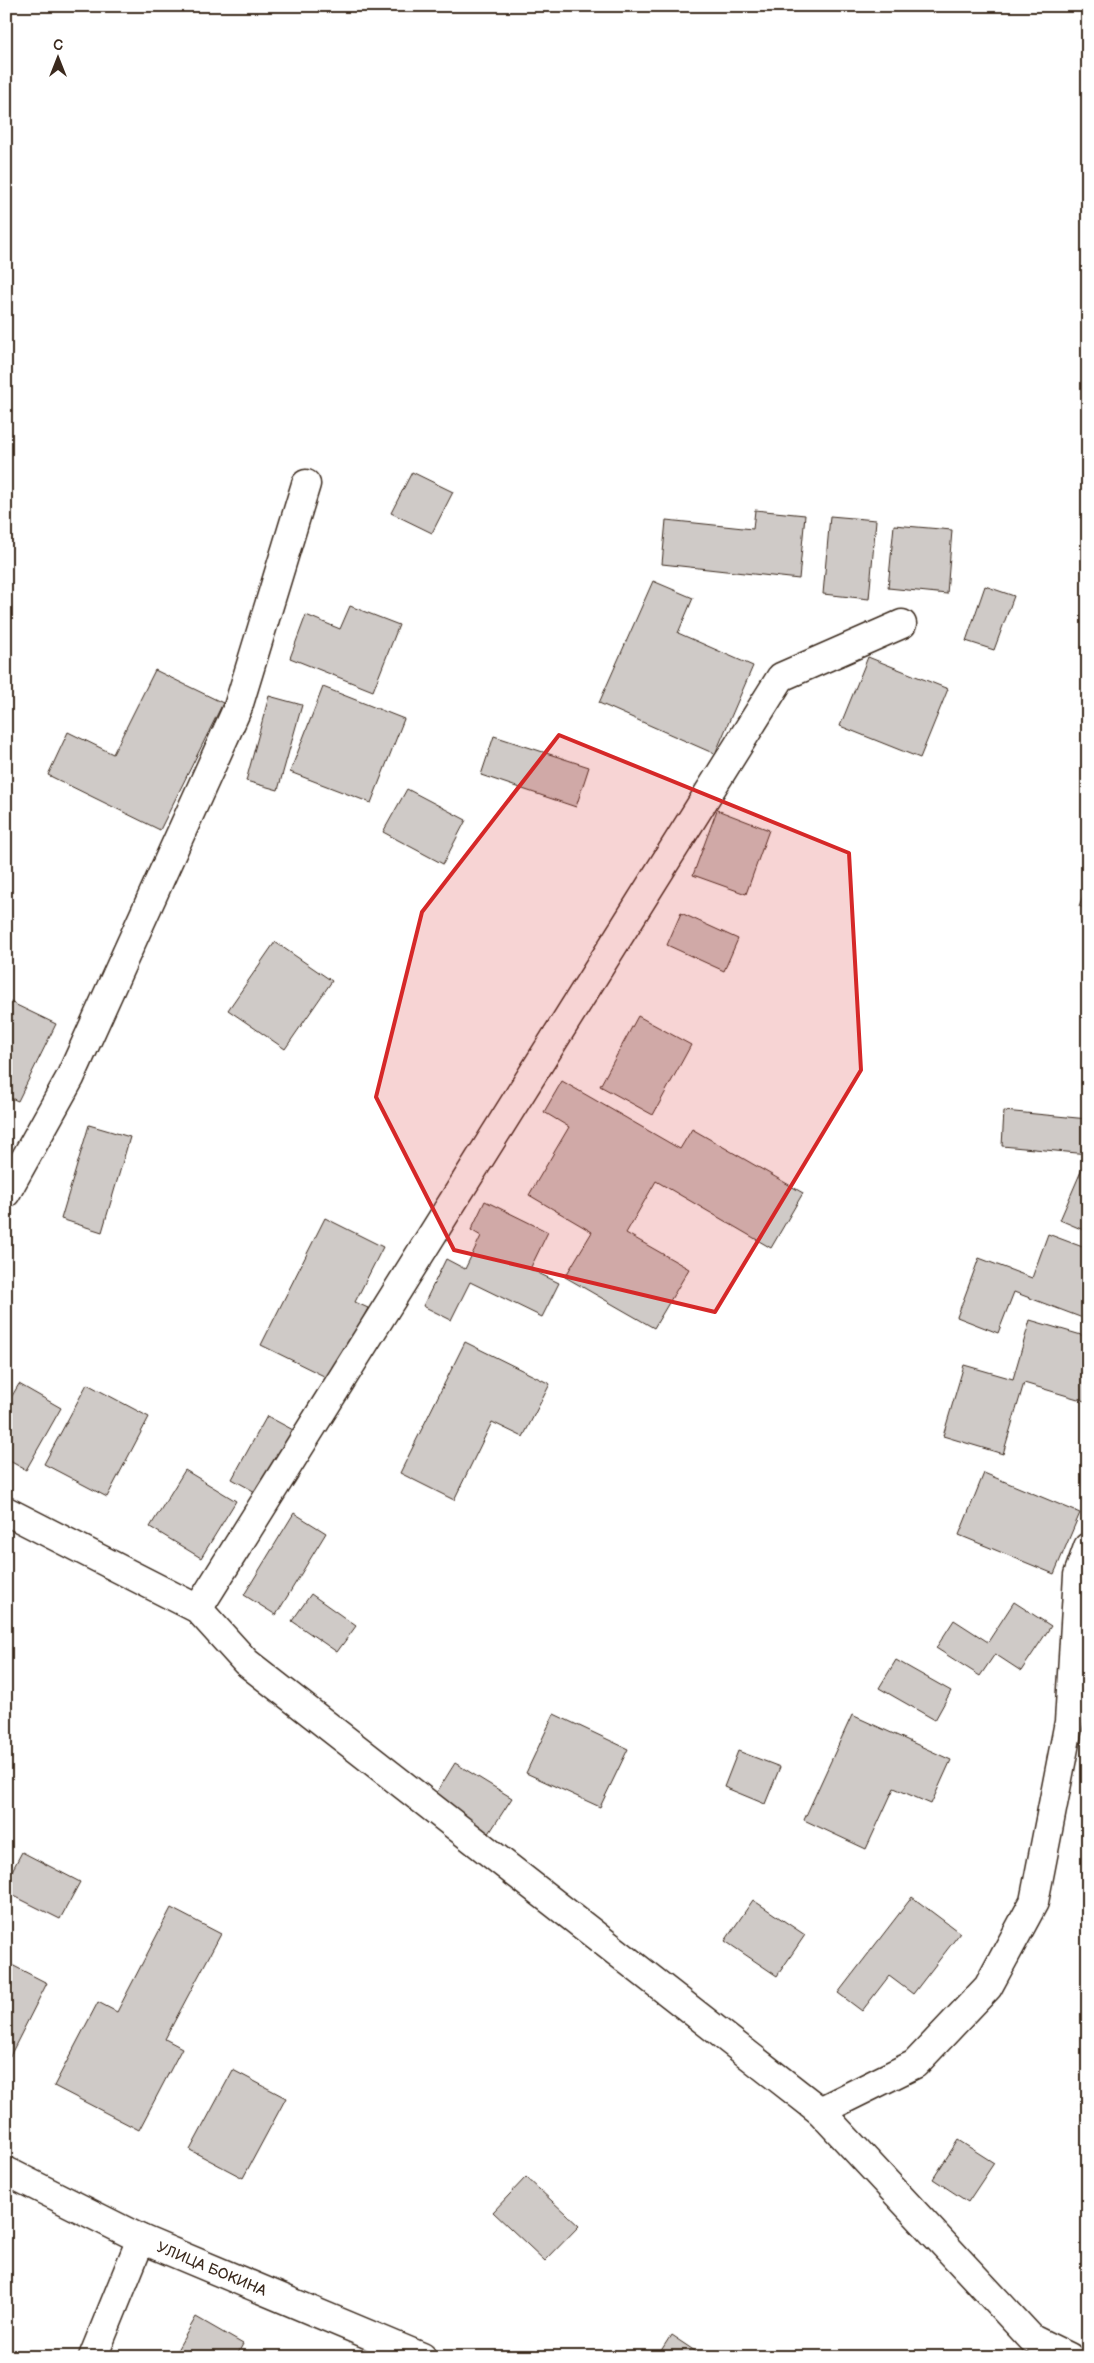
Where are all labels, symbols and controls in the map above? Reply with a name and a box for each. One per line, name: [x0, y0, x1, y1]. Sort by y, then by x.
north arrow: [32, 32, 82, 82]
text: С: [53, 37, 63, 54]
street label: УЛИЦА БОКИНА: [154, 2237, 270, 2301]

